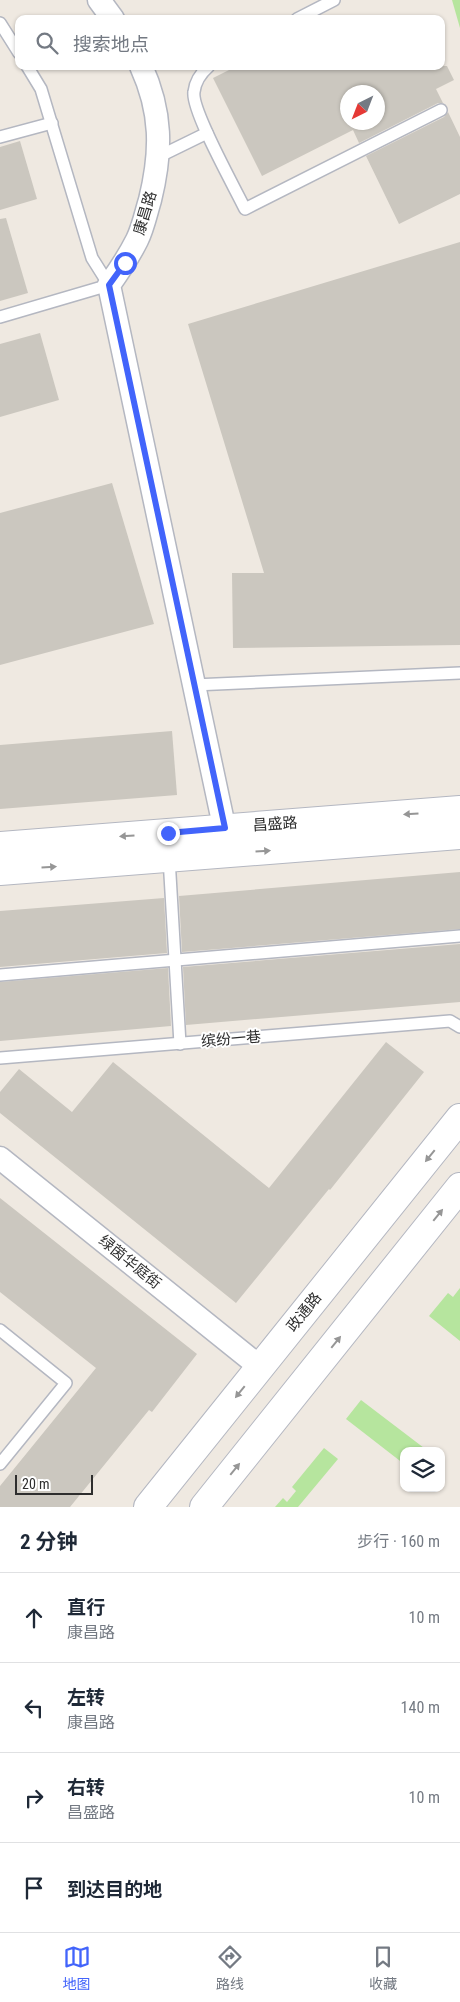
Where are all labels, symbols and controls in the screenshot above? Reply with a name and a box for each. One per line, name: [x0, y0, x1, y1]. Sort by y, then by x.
search box: [15, 15, 445, 70]
icon: search: [33, 29, 61, 57]
text: 搜索地点: [73, 33, 149, 56]
north arrow: [340, 85, 385, 130]
street label: 康昌路: [130, 189, 160, 237]
route start: [114, 252, 137, 275]
one-way arrow: [403, 810, 419, 818]
street label: 昌盛路: [252, 813, 298, 835]
route end: [157, 822, 180, 845]
one-way arrow: [119, 832, 135, 840]
one-way arrow: [255, 847, 271, 855]
one-way arrow: [41, 863, 57, 871]
street label: 缤纷一巷: [200, 1027, 262, 1051]
one-way arrow: [424, 1149, 435, 1162]
one-way arrow: [432, 1209, 443, 1222]
street label: 绿茵华庭街: [95, 1231, 165, 1293]
street label: 政通路: [283, 1289, 325, 1335]
one-way arrow: [331, 1336, 342, 1349]
one-way arrow: [235, 1385, 246, 1398]
map controls: [400, 1447, 445, 1492]
button: layers: [400, 1447, 445, 1492]
one-way arrow: [229, 1463, 240, 1476]
scale bar: [15, 1472, 92, 1495]
text: 20 m: [22, 1476, 50, 1492]
text: 2 分钟: [20, 1530, 77, 1554]
text: 步行 · 160 m: [357, 1532, 440, 1551]
text: 直行: [67, 1596, 105, 1619]
icon: ahead: [20, 1604, 48, 1632]
text: 10 m: [408, 1608, 440, 1627]
text: 康昌路: [67, 1623, 115, 1642]
text: 左转: [67, 1686, 105, 1709]
icon: left: [20, 1694, 48, 1722]
text: 140 m: [401, 1698, 440, 1717]
text: 康昌路: [67, 1713, 115, 1732]
text: 右转: [67, 1776, 105, 1799]
icon: right: [20, 1784, 48, 1812]
text: 10 m: [408, 1788, 440, 1807]
text: 昌盛路: [67, 1803, 115, 1822]
icon: arrive: [20, 1874, 48, 1902]
text: 到达目的地: [67, 1878, 162, 1901]
tab: 地图: [63, 1943, 91, 1993]
tab: 路线: [216, 1943, 244, 1993]
tab: 收藏: [369, 1943, 397, 1993]

